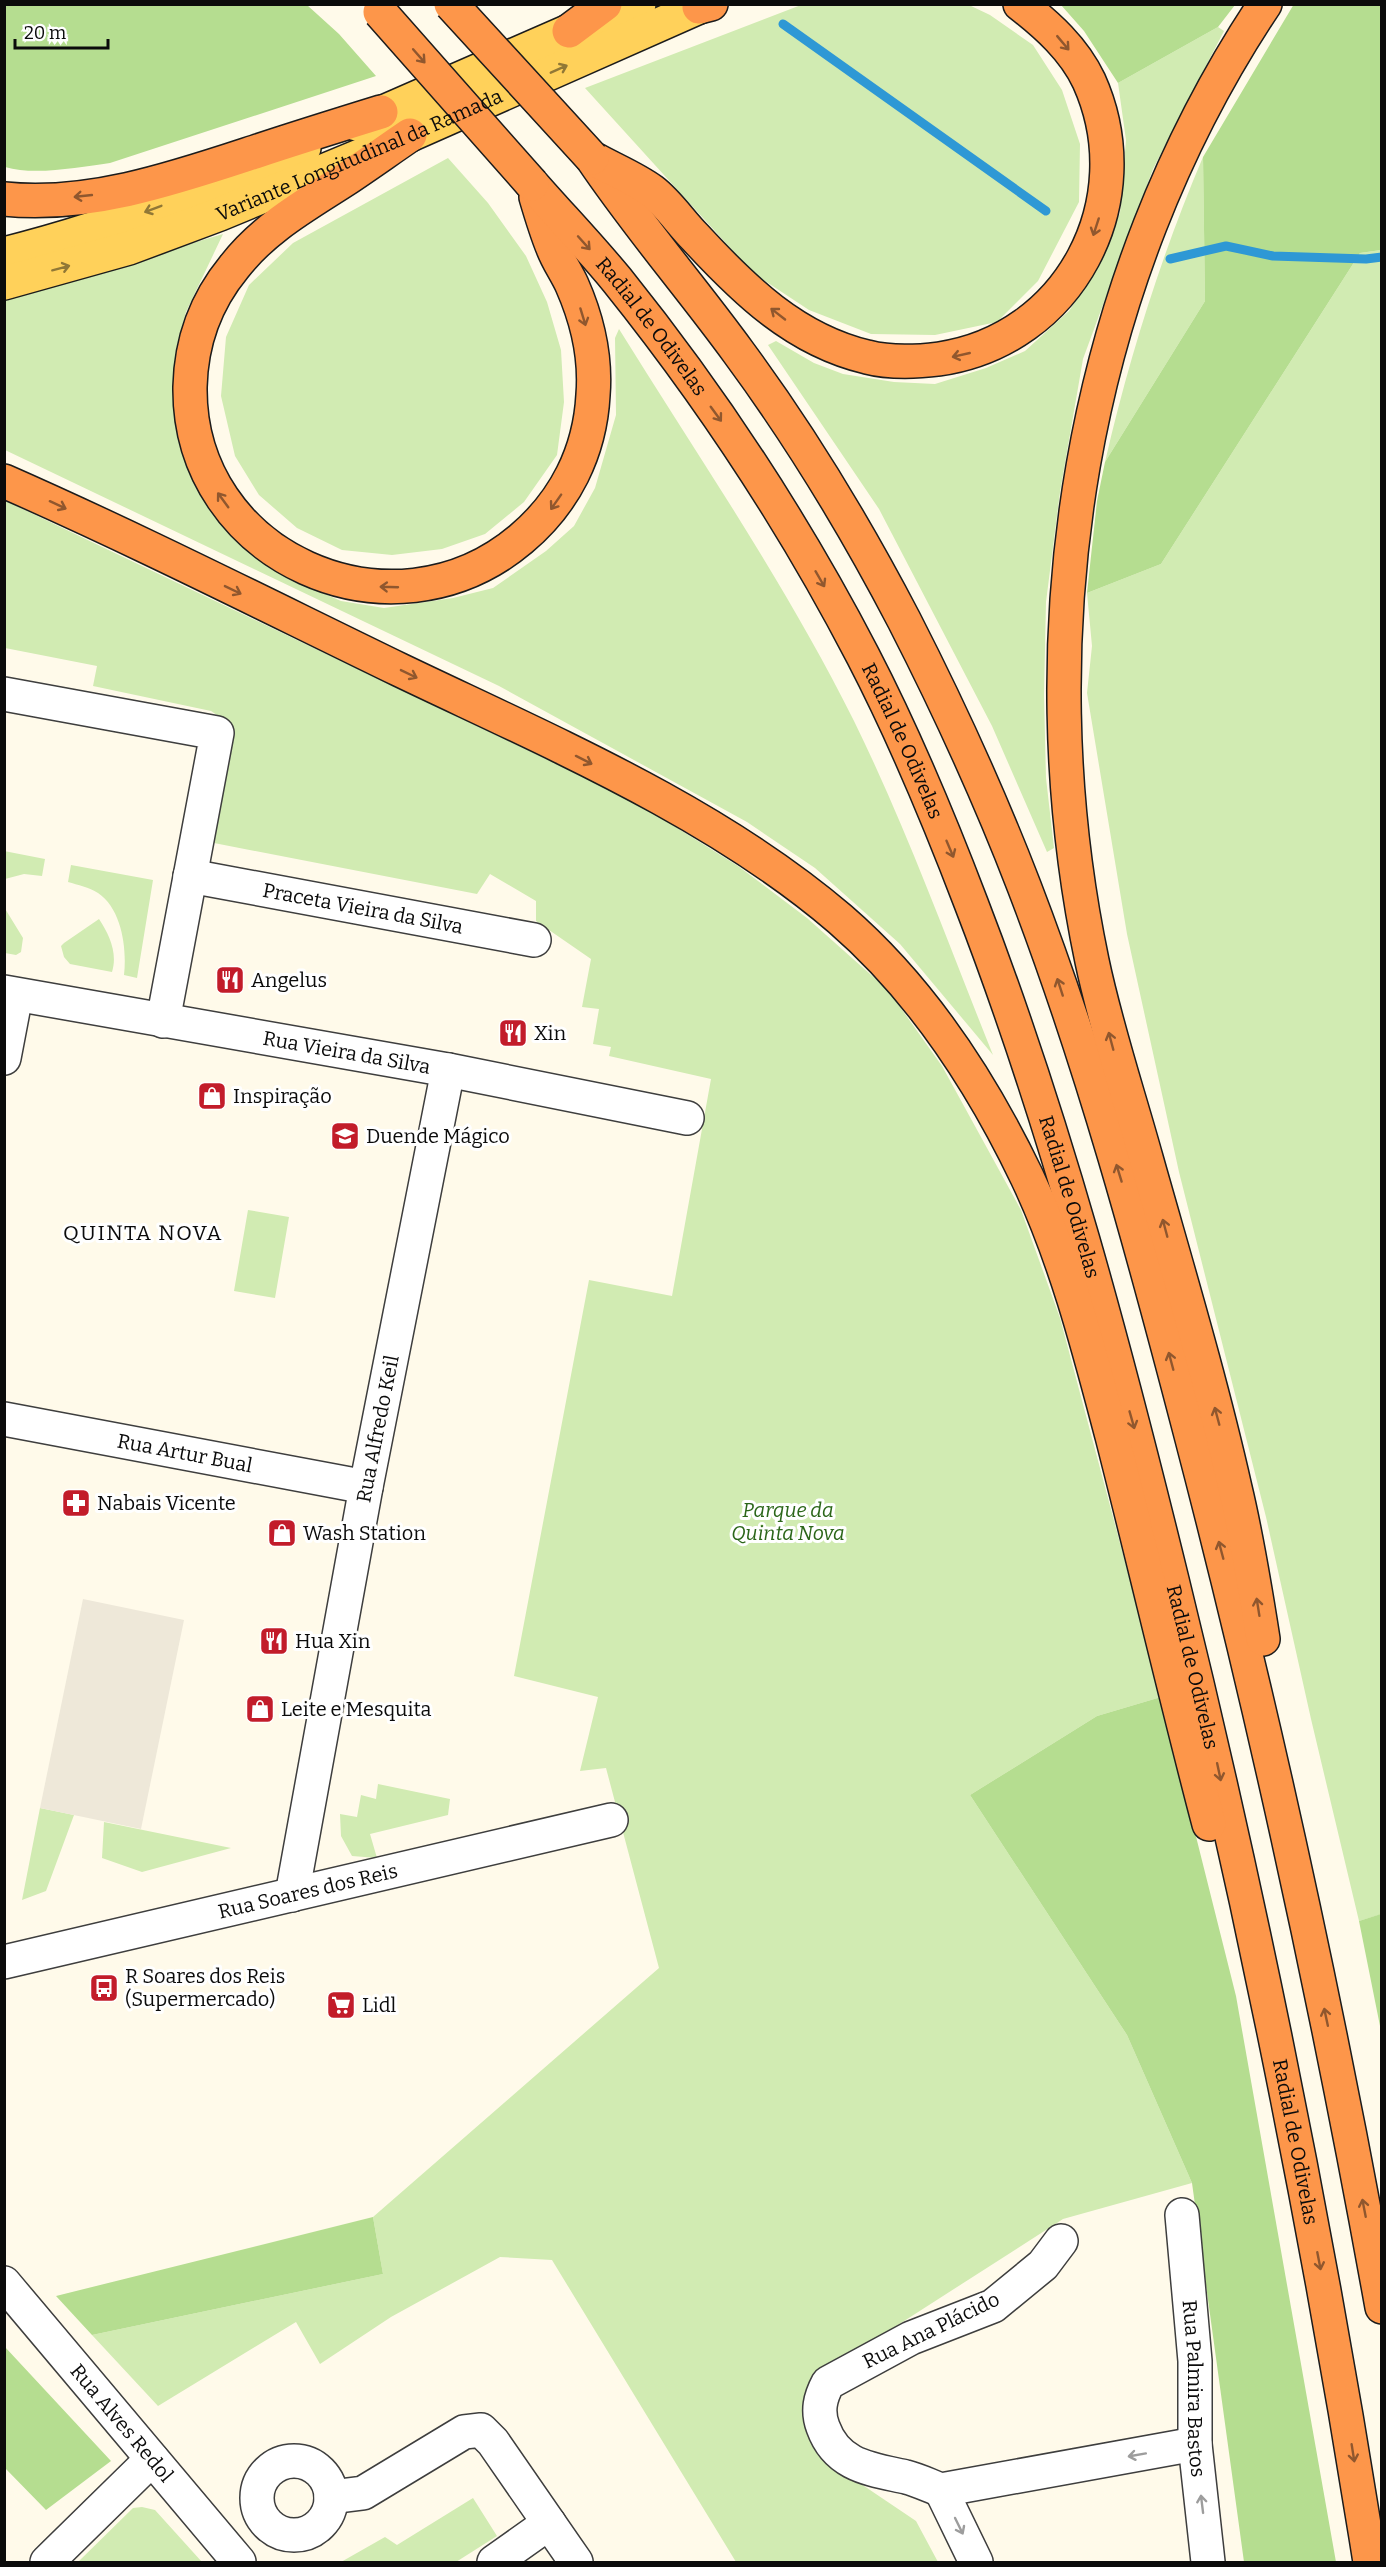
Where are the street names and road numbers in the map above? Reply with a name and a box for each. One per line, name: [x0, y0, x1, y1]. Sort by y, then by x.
street label: Variante Longitudinal da Ramada: [212, 84, 506, 226]
street label: Radial de Odivelas: [591, 252, 712, 400]
street label: Radial de Odivelas: [857, 659, 948, 822]
street label: Praceta Vieira da Silva: [261, 878, 465, 939]
street label: Rua Vieira da Silva: [261, 1026, 432, 1079]
street label: Radial de Odivelas: [1034, 1113, 1105, 1281]
street label: Rua Alfredo Keil: [351, 1353, 404, 1504]
street label: Rua Artur Bual: [115, 1429, 255, 1477]
street label: Radial de Odivelas: [1162, 1582, 1224, 1751]
street label: Rua Soares dos Reis: [216, 1858, 400, 1924]
street label: Radial de Odivelas: [1268, 2057, 1324, 2227]
street label: Rua Ana Plácido: [859, 2287, 1003, 2373]
street label: Rua Palmira Bastos: [1178, 2299, 1211, 2478]
street label: Rua Alves Redol: [65, 2359, 179, 2487]

